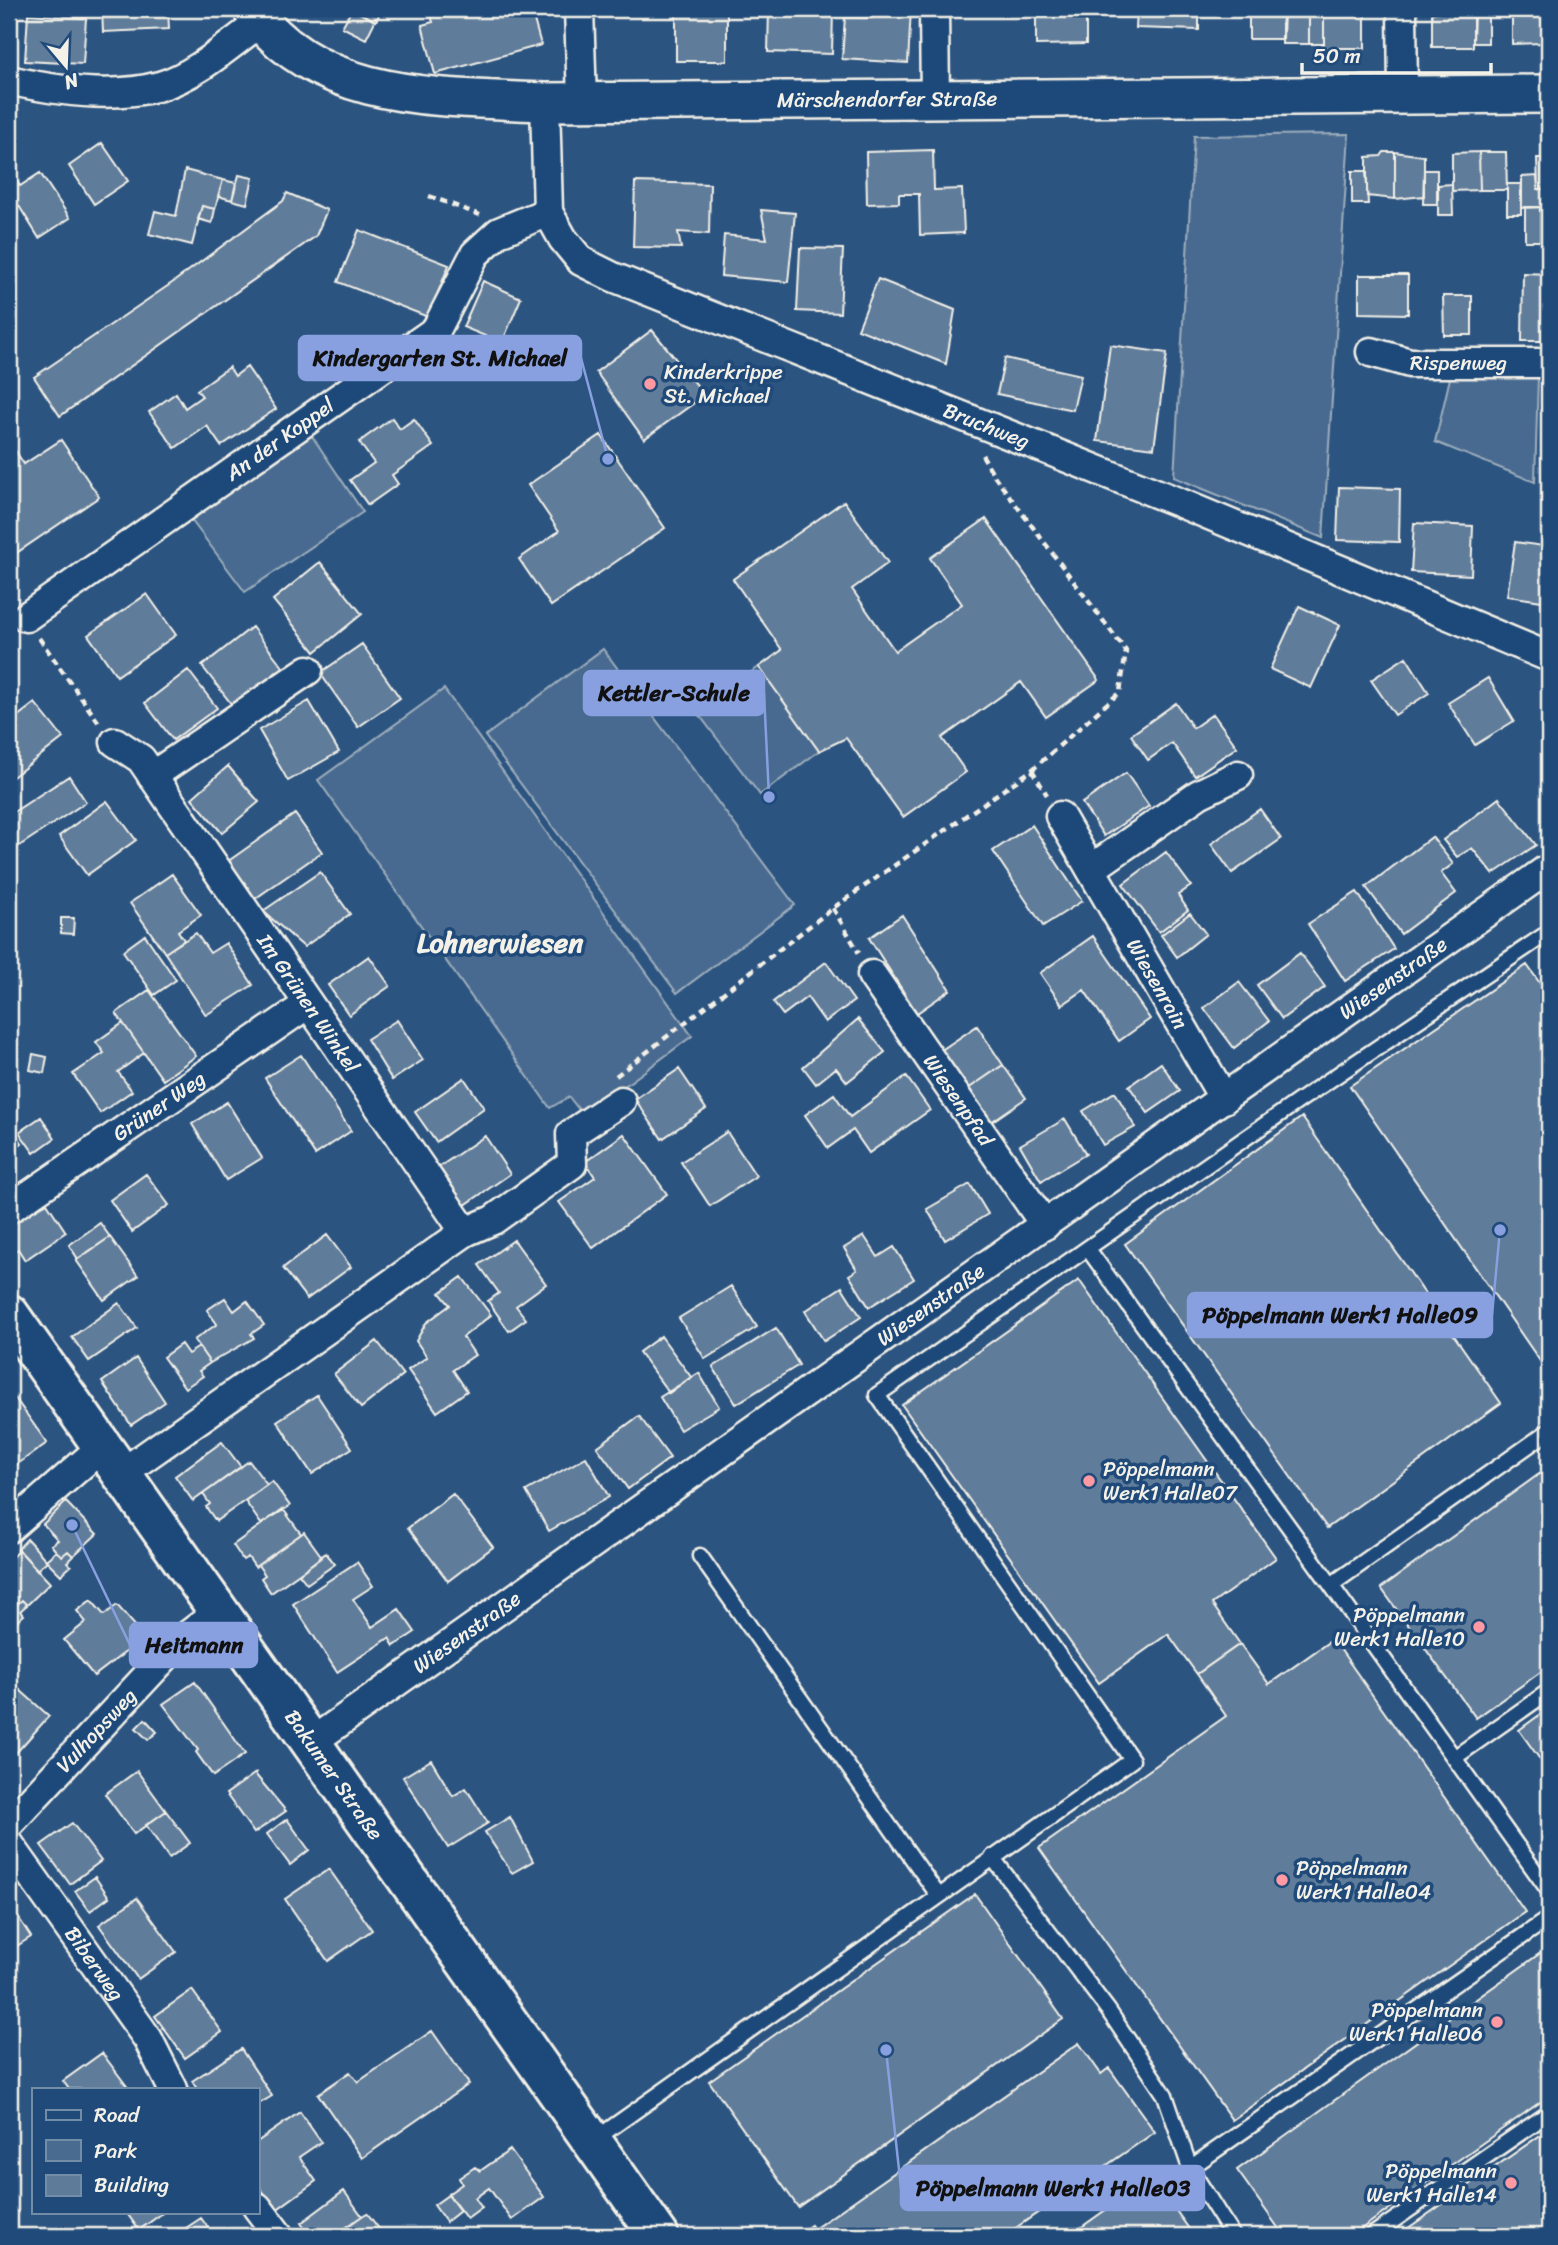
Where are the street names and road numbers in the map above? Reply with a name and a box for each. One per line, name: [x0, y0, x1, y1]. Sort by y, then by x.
street label: Märschendorfer Straße: [777, 79, 998, 119]
street label: Rispenweg: [1410, 344, 1507, 382]
street label: An der Koppel: [216, 387, 344, 492]
street label: Bruchweg: [937, 391, 1036, 460]
street label: Im Grünen Winkel: [246, 925, 370, 1082]
street label: Wiesenstraße: [1331, 926, 1456, 1030]
street label: Wiesenrain: [1116, 931, 1199, 1037]
street label: Wiesenpfad: [913, 1046, 1005, 1156]
street label: Grüner Weg: [104, 1060, 214, 1152]
street label: Wiesenstraße: [868, 1253, 993, 1357]
street label: Wiesenstraße: [404, 1580, 530, 1684]
street label: Vulhopsweg: [46, 1679, 147, 1782]
street label: Bakumer Straße: [274, 1701, 394, 1849]
street label: Biberweg: [54, 1918, 135, 2010]

